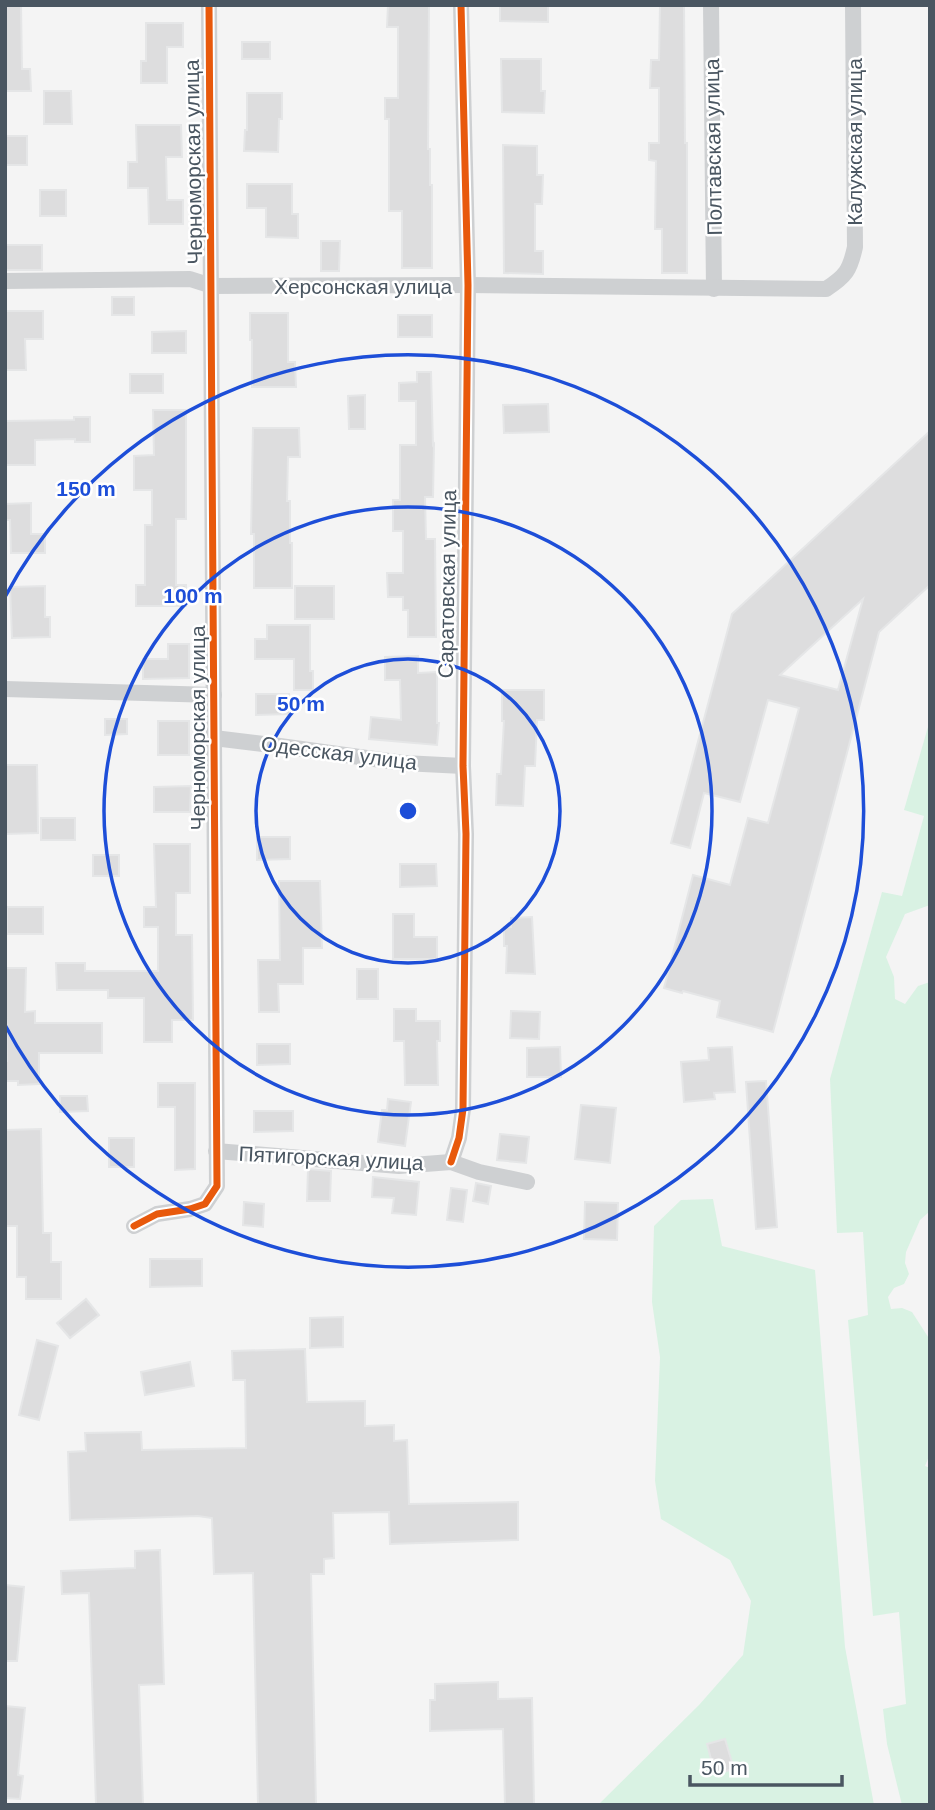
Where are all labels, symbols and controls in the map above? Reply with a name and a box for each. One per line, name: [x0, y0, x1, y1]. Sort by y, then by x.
street label: Полтавская улица: [700, 58, 726, 236]
street label: Калужская улица: [843, 58, 866, 226]
street label: Черноморская улица: [180, 59, 206, 265]
street label: Херсонская улица: [274, 275, 452, 298]
text: 150 m: [56, 477, 116, 500]
street label: Саратовская улица: [434, 489, 460, 679]
text: 100 m: [163, 584, 223, 607]
street label: Черноморская улица: [186, 625, 209, 831]
text: 50 m: [277, 692, 325, 715]
street label: Одесская улица: [260, 732, 419, 774]
centre of rings: [396, 799, 420, 823]
street label: Пятигорская улица: [238, 1142, 424, 1174]
scale bar: [690, 1744, 842, 1788]
text: 50 m: [701, 1756, 748, 1779]

